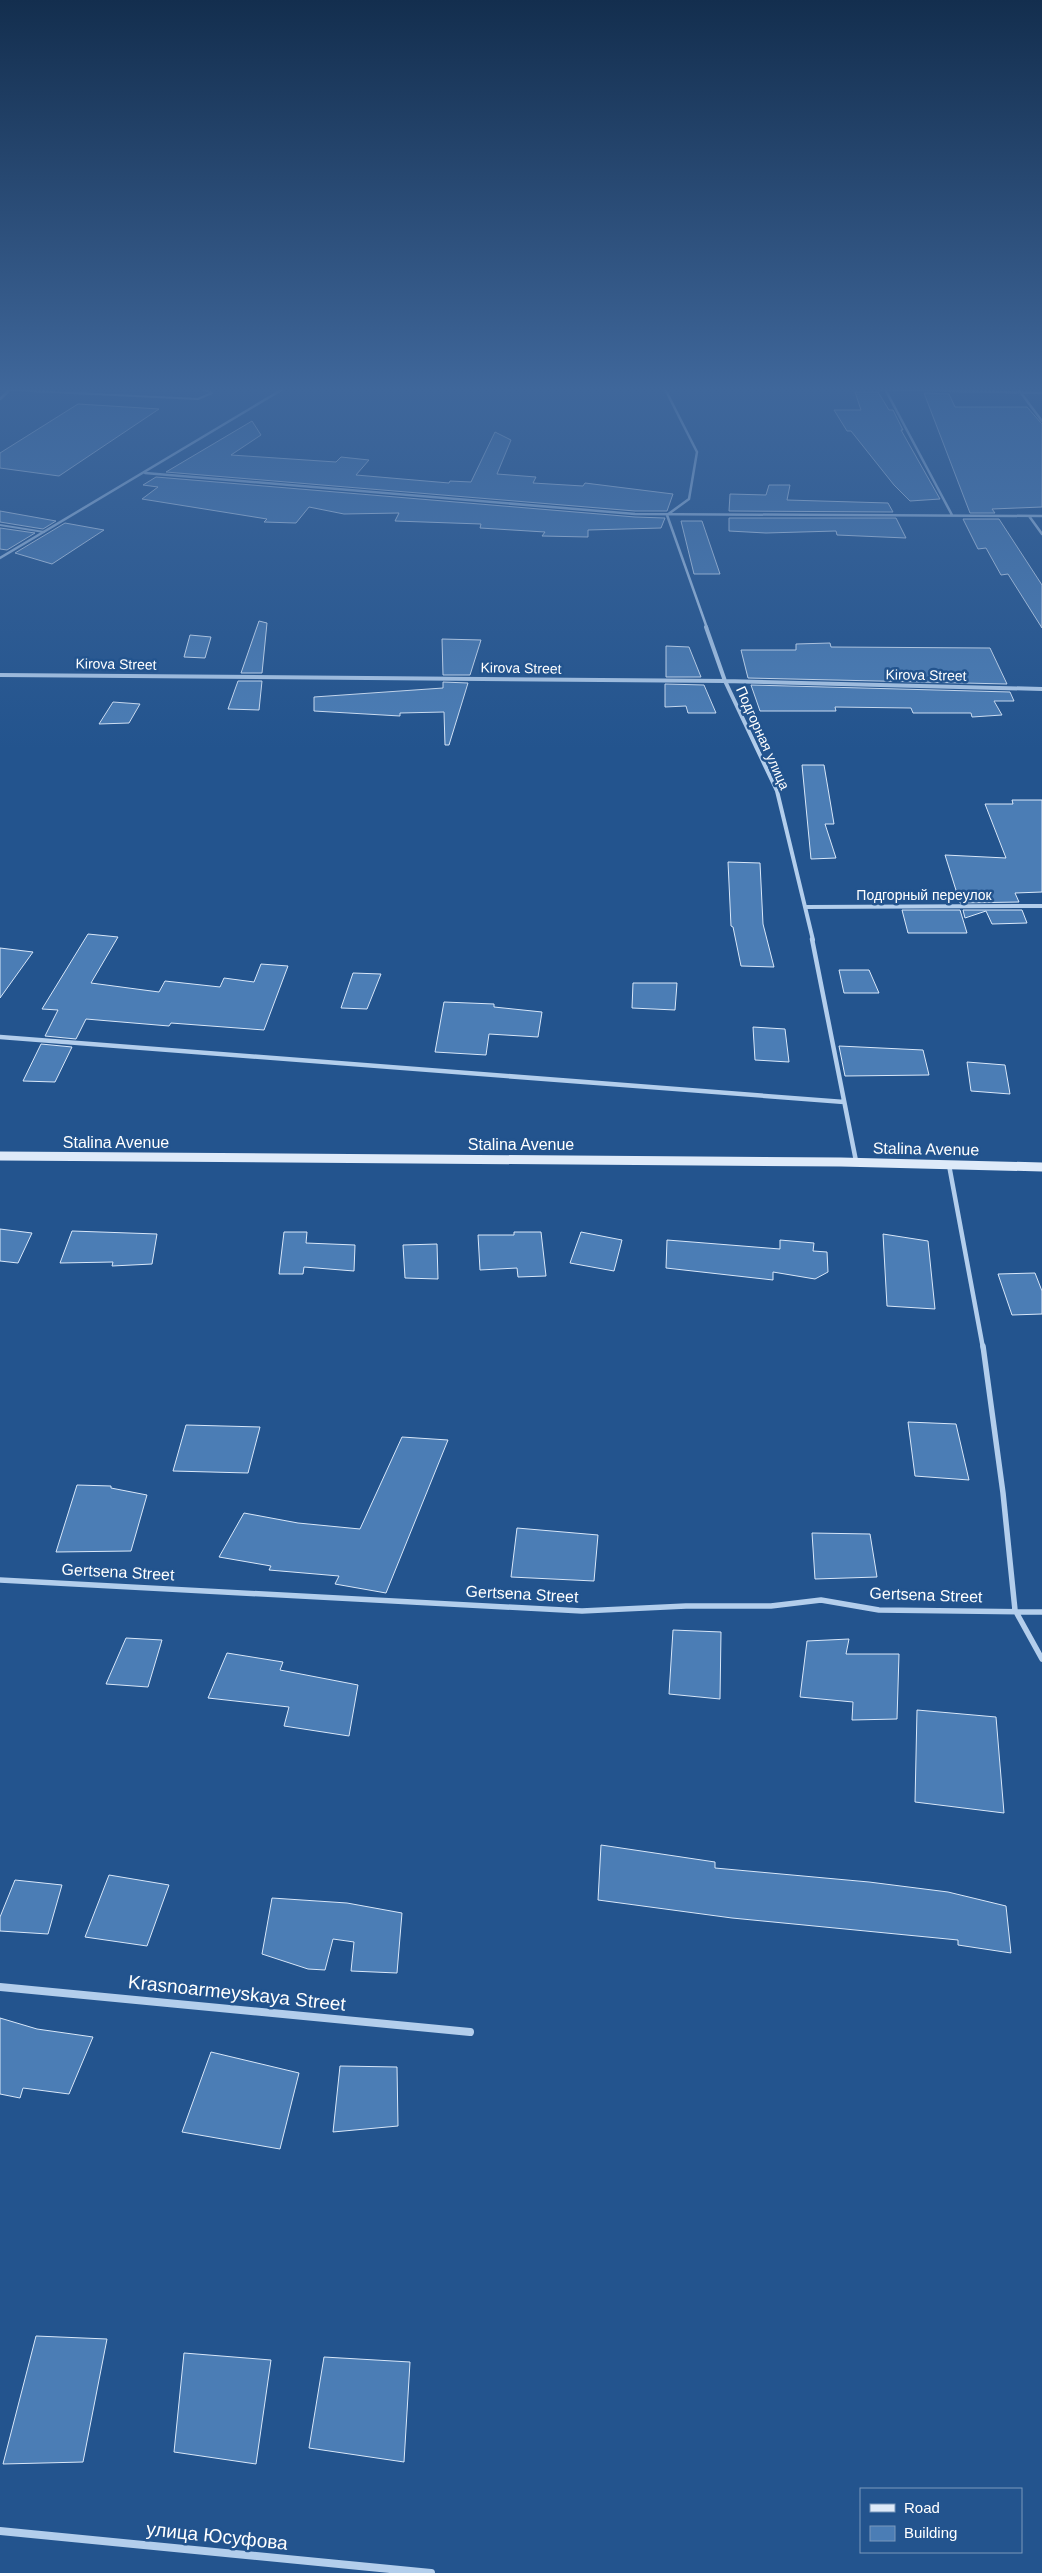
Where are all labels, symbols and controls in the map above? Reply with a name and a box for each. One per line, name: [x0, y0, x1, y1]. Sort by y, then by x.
street label: Kirova Street: [75, 655, 157, 673]
street label: Kirova Street: [480, 659, 562, 677]
street label: Kirova Street: [885, 666, 967, 684]
street label: Подгорная улица: [733, 684, 793, 792]
street label: Подгорный переулок: [856, 887, 993, 903]
street label: Stalina Avenue: [63, 1134, 169, 1151]
street label: Stalina Avenue: [468, 1136, 574, 1153]
street label: Stalina Avenue: [873, 1140, 979, 1158]
street label: Gertsena Street: [61, 1561, 175, 1583]
street label: Gertsena Street: [465, 1583, 579, 1605]
street label: Gertsena Street: [869, 1585, 983, 1605]
street label: Krasnoarmeyskaya Street: [127, 1971, 348, 2015]
legend: [860, 2488, 1022, 2553]
text: Road: [904, 2499, 940, 2516]
street label: улица Юсуфова: [145, 2518, 289, 2554]
text: Building: [904, 2524, 957, 2541]

